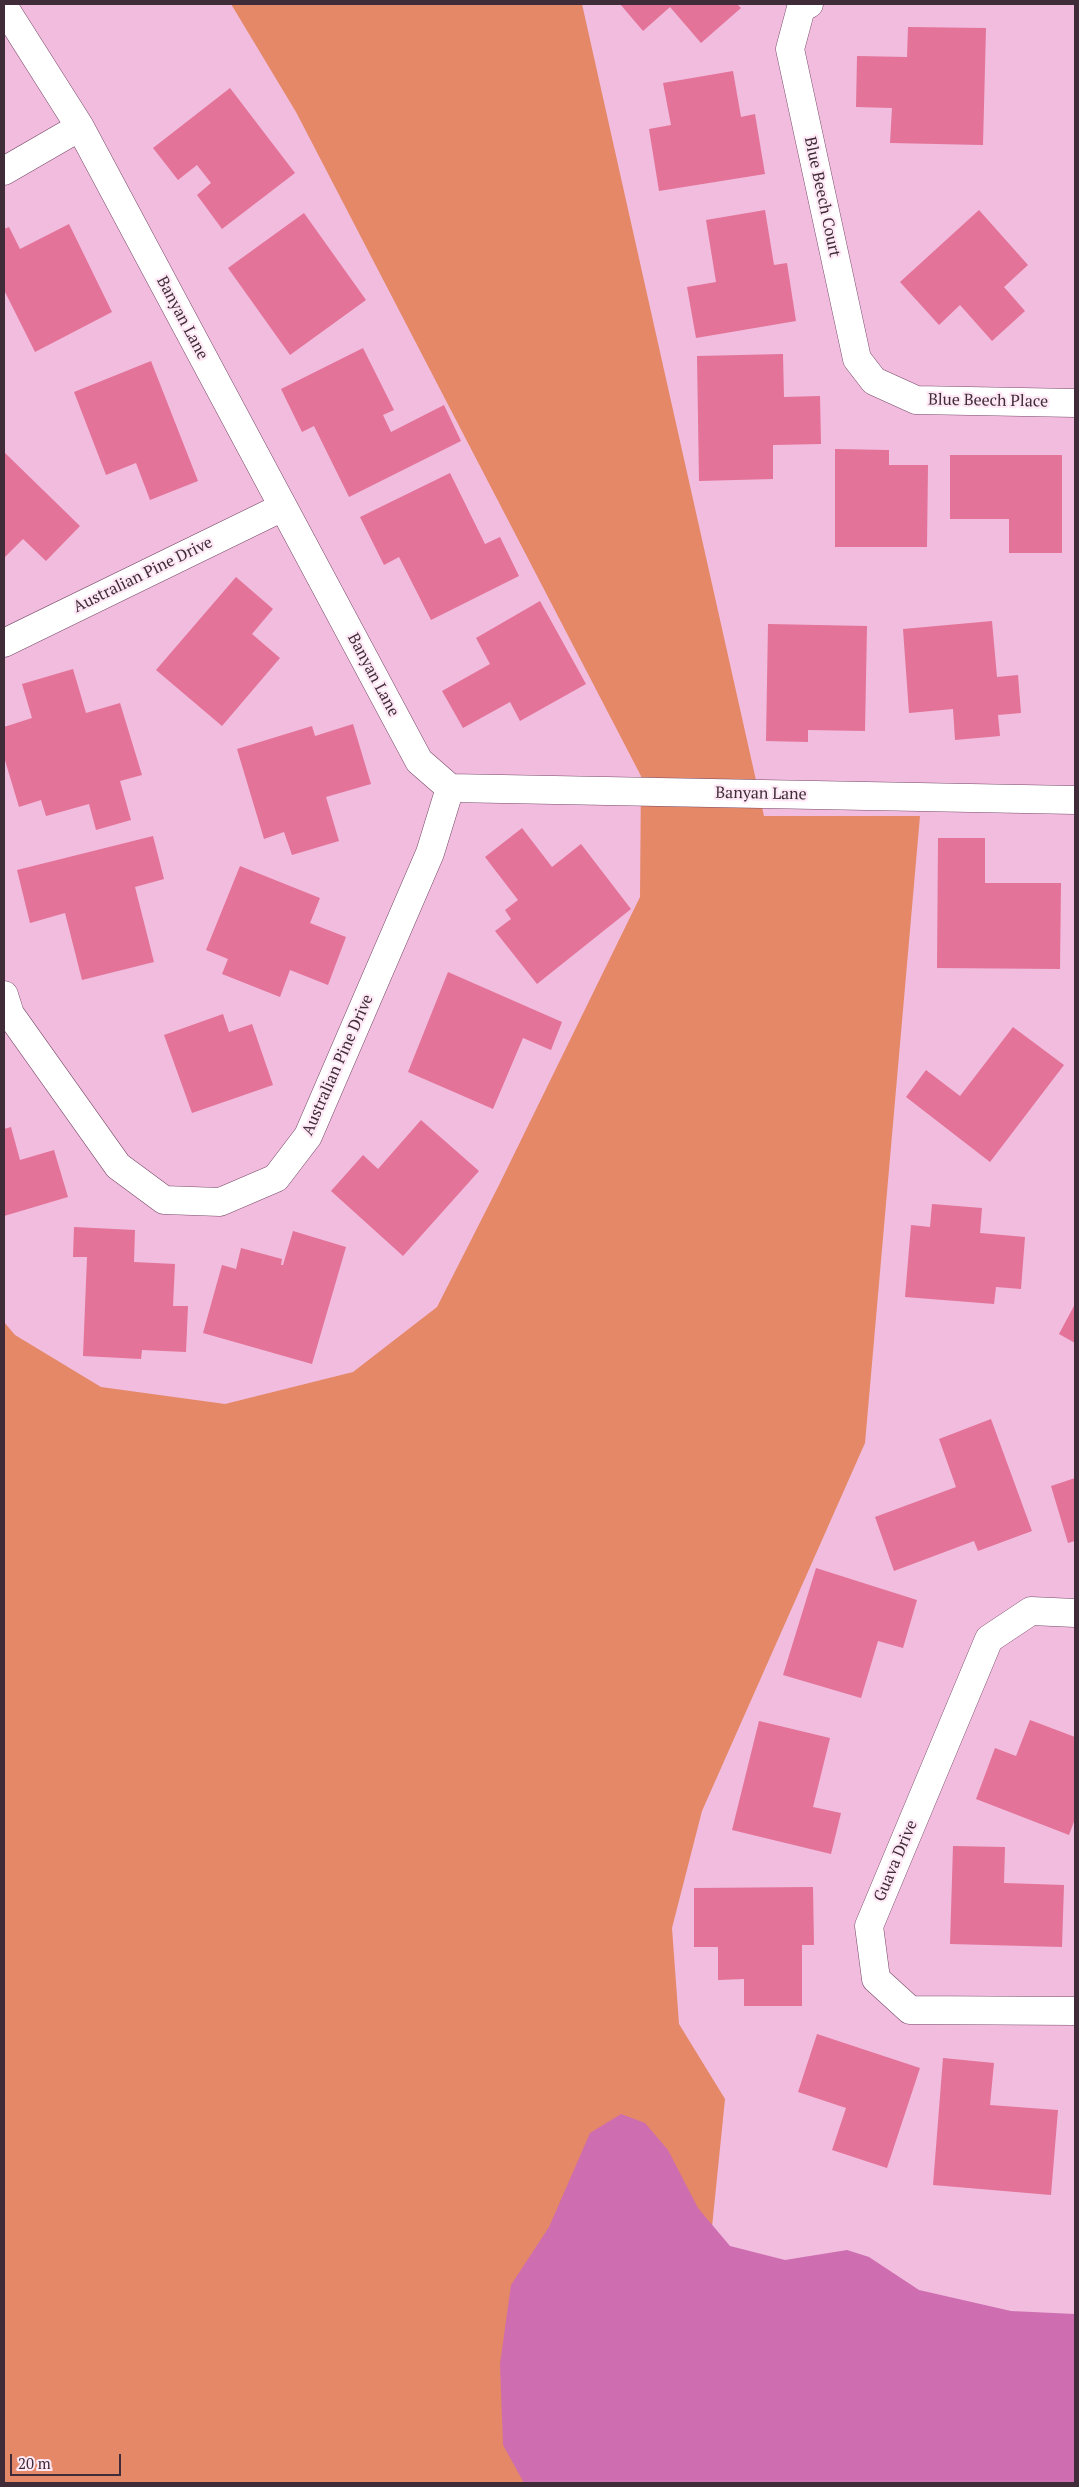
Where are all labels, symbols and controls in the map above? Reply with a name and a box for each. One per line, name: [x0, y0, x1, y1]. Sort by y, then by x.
street label: Blue Beech Court: [800, 135, 844, 259]
street label: Banyan Lane: [152, 273, 212, 363]
street label: Blue Beech Place: [928, 390, 1048, 412]
street label: Australian Pine Drive: [70, 533, 216, 617]
street label: Banyan Lane: [343, 630, 403, 720]
street label: Banyan Lane: [715, 784, 807, 804]
street label: Australian Pine Drive: [298, 992, 378, 1138]
street label: Guava Drive: [870, 1817, 922, 1905]
scale bar: [12, 2444, 124, 2476]
text: 20 m: [18, 2453, 51, 2473]

